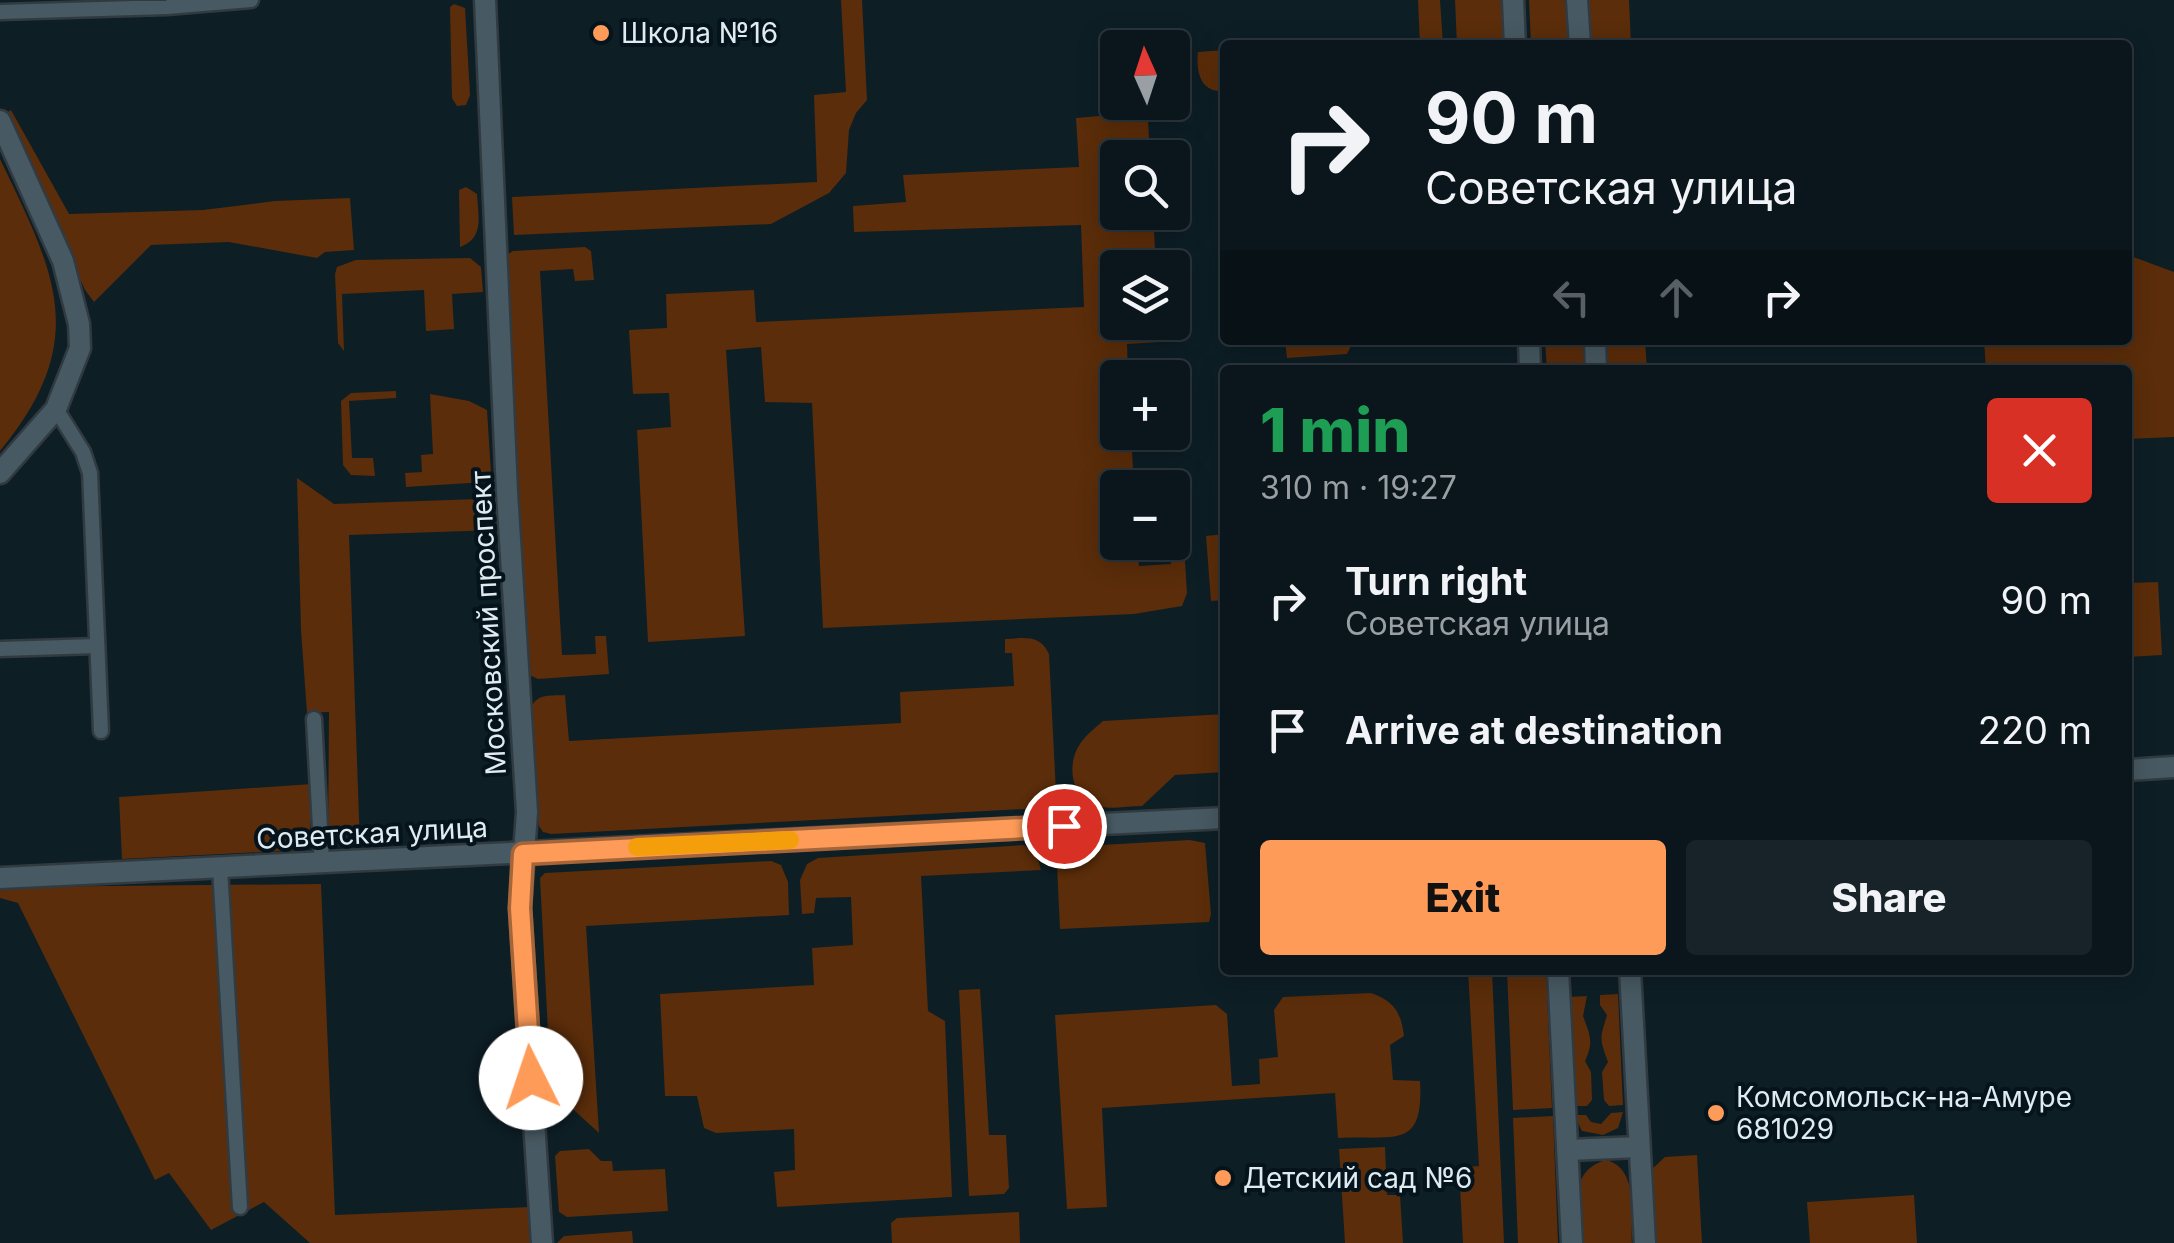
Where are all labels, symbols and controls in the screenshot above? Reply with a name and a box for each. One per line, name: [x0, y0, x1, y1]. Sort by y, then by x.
place label: Школа №16: [621, 16, 778, 50]
marker: Школа №16: [590, 22, 612, 44]
north arrow: [1100, 30, 1190, 120]
map controls: [1100, 30, 1190, 560]
text: 90 m: [1425, 75, 1598, 160]
icon: right: [1260, 80, 1390, 210]
button: search: [1100, 140, 1190, 230]
text: Советская улица: [1425, 160, 1798, 215]
button: layers: [1100, 250, 1190, 340]
icon: left: [1544, 270, 1599, 325]
icon: ahead: [1649, 270, 1704, 325]
icon: right: [1754, 270, 1809, 325]
button: +: [1100, 360, 1190, 450]
text: 1 min: [1260, 394, 1410, 466]
button: close: [1987, 398, 2092, 503]
text: 310 m · 19:27: [1260, 468, 1457, 507]
street label: Московский проспект: [463, 470, 513, 776]
button: −: [1100, 470, 1190, 560]
text: Turn right: [1345, 558, 1527, 604]
icon: right: [1260, 573, 1315, 628]
text: 90 m: [2000, 577, 2092, 623]
text: Советская улица: [1345, 604, 1610, 643]
icon: arrive: [1260, 703, 1315, 758]
text: Arrive at destination: [1345, 707, 1723, 753]
text: 220 m: [1978, 707, 2092, 753]
pin: [1022, 784, 1107, 869]
icon: arrive: [1037, 799, 1092, 854]
street label: Советская улица: [255, 810, 489, 856]
button: Exit: [1260, 840, 1666, 955]
button: Share: [1686, 840, 2092, 955]
position arrow: [479, 1026, 583, 1130]
place label: Комсомольск-на-Амуре 681029: [1736, 1080, 2072, 1146]
marker: Комсомольск-на-Амуре 681029: [1705, 1102, 1727, 1124]
place label: Детский сад №6: [1243, 1161, 1472, 1195]
marker: Детский сад №6: [1212, 1167, 1234, 1189]

